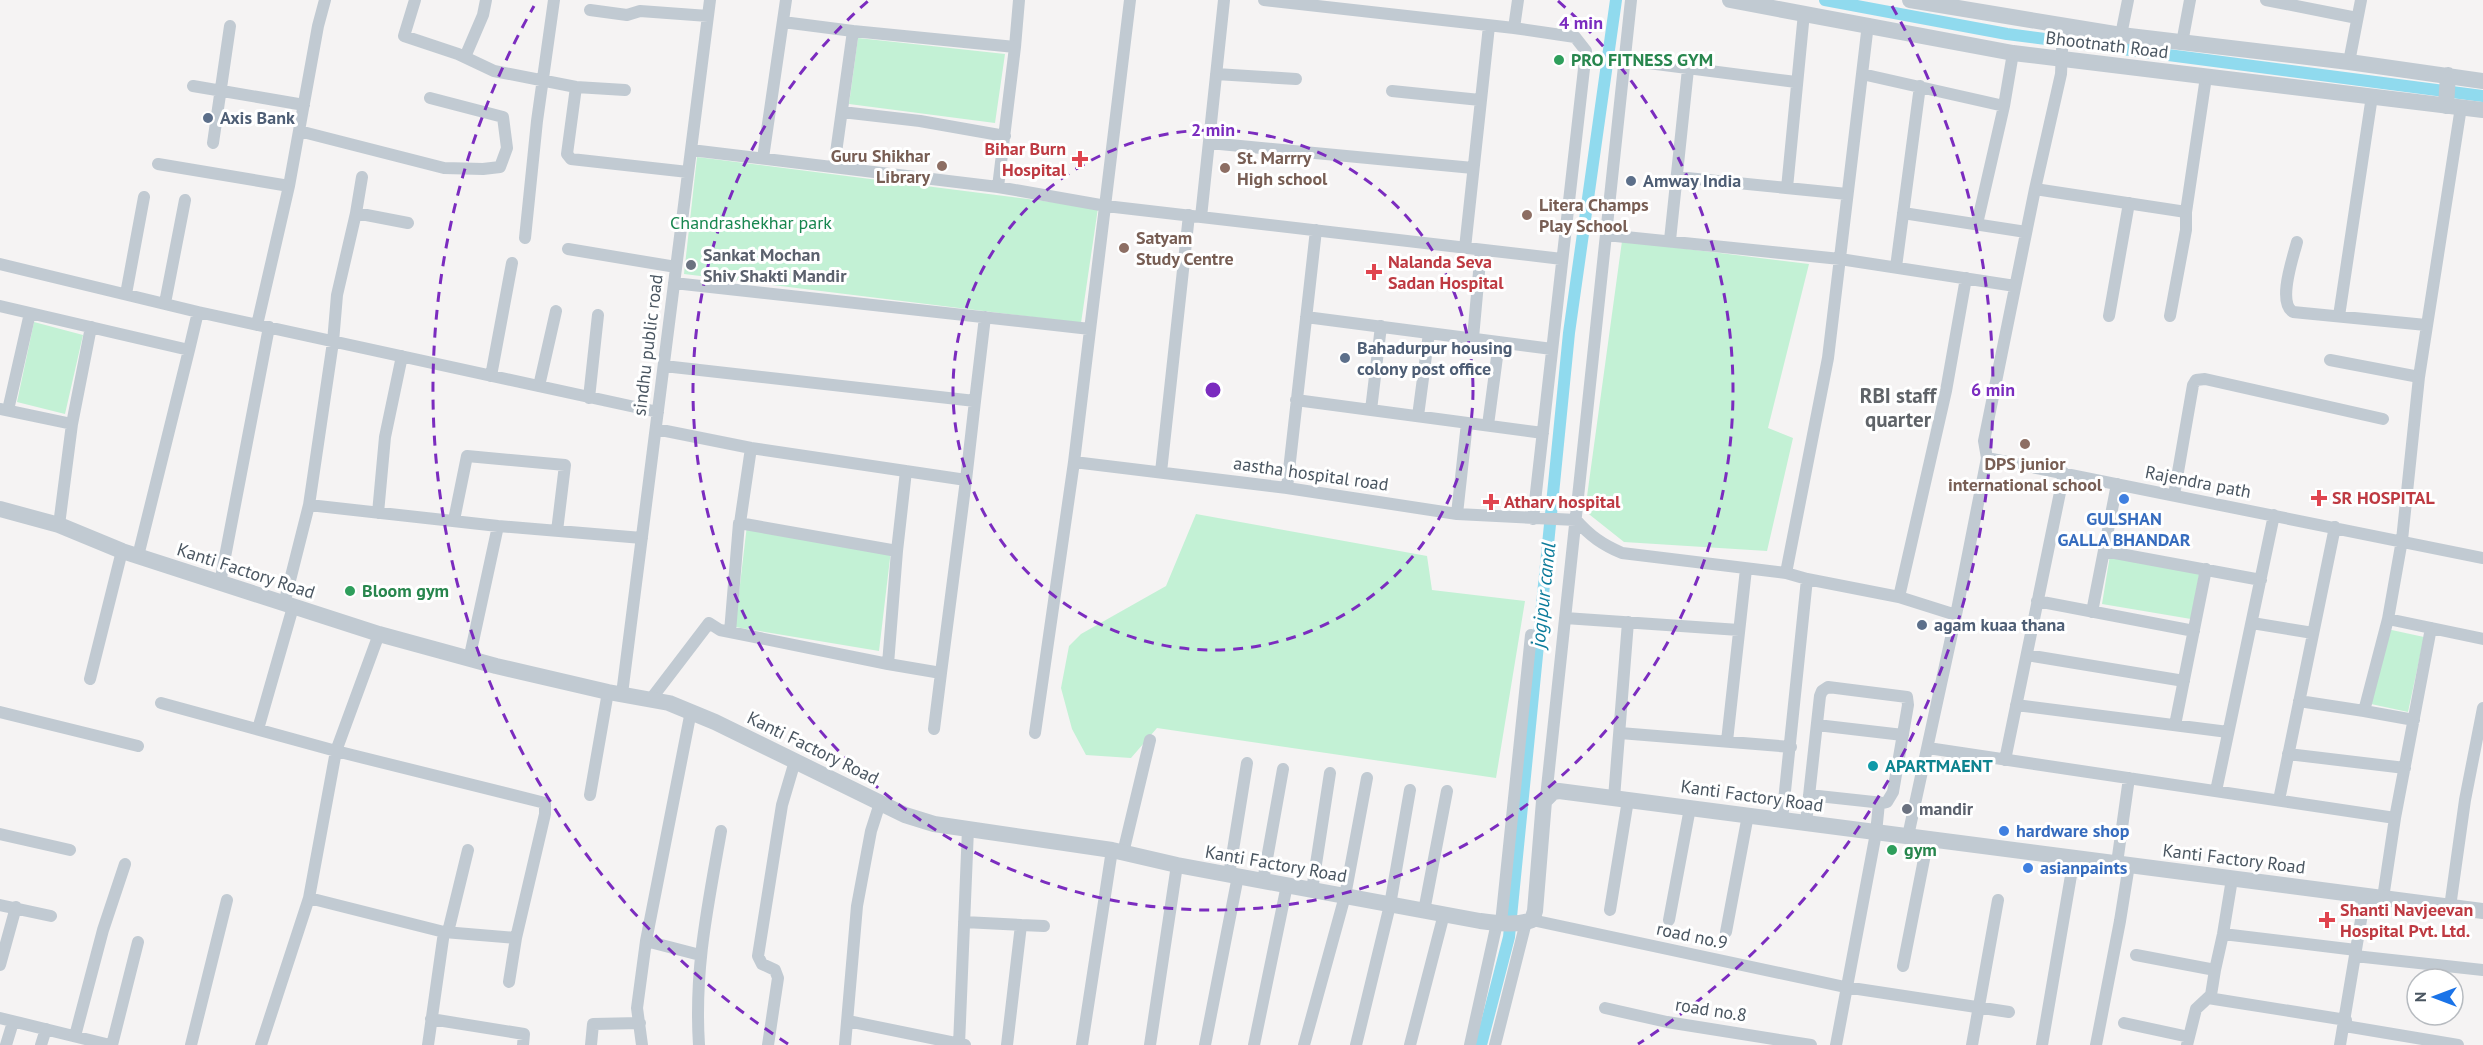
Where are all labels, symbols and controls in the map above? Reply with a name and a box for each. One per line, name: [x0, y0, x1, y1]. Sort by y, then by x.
text: 4 min: [1559, 11, 1603, 34]
street label: Bhootnath Road: [2044, 26, 2170, 63]
place label: PRO FITNESS GYM: [1571, 48, 1713, 71]
marker: PRO FITNESS GYM: [1552, 53, 1566, 67]
place label: Axis Bank: [220, 106, 295, 129]
marker: Axis Bank: [201, 111, 215, 125]
text: 2 min: [1191, 118, 1235, 141]
place label: Bihar Burn Hospital: [984, 137, 1067, 181]
place label: Guru Shikhar Library: [831, 144, 931, 188]
place label: St. Marrry High school: [1237, 146, 1328, 190]
marker: Bihar Burn Hospital: [1071, 150, 1089, 168]
marker: Guru Shikhar Library: [935, 159, 949, 173]
marker: St. Marrry High school: [1218, 161, 1232, 175]
place label: Amway India: [1643, 169, 1741, 192]
marker: Amway India: [1624, 174, 1638, 188]
place label: Litera Champs Play School: [1539, 193, 1649, 237]
marker: Litera Champs Play School: [1520, 208, 1534, 222]
park label: Chandrashekhar park: [670, 211, 832, 234]
place label: Satyam Study Centre: [1136, 226, 1234, 270]
marker: Satyam Study Centre: [1117, 241, 1131, 255]
place label: Sankat Mochan Shiv Shakti Mandir: [703, 243, 847, 287]
place label: Nalanda Seva Sadan Hospital: [1388, 250, 1504, 294]
marker: Sankat Mochan Shiv Shakti Mandir: [684, 258, 698, 272]
marker: Nalanda Seva Sadan Hospital: [1365, 263, 1383, 281]
street label: sindhu public road: [627, 273, 668, 417]
place label: Bahadurpur housing colony post office: [1357, 336, 1512, 380]
marker: Bahadurpur housing colony post office: [1338, 351, 1352, 365]
text: 6 min: [1971, 378, 2015, 401]
centre of rings: [1203, 380, 1223, 400]
district label: RBI staff quarter: [1860, 382, 1937, 433]
marker: DPS junior international school: [2018, 437, 2032, 451]
street label: aastha hospital road: [1232, 451, 1390, 496]
place label: DPS junior international school: [1948, 452, 2103, 496]
street label: Rajendra path: [2143, 460, 2253, 503]
place label: SR HOSPITAL: [2332, 486, 2435, 509]
marker: SR HOSPITAL: [2310, 489, 2328, 507]
place label: Atharv hospital: [1504, 490, 1621, 513]
marker: GULSHAN GALLA BHANDAR: [2117, 492, 2131, 506]
marker: Atharv hospital: [1482, 493, 1500, 511]
place label: GULSHAN GALLA BHANDAR: [2057, 507, 2191, 551]
street label: Kanti Factory Road: [174, 537, 318, 604]
water label: jogipur canal: [1524, 541, 1562, 651]
place label: Bloom gym: [362, 579, 449, 602]
marker: Bloom gym: [343, 584, 357, 598]
place label: agam kuaa thana: [1934, 613, 2065, 636]
marker: agam kuaa thana: [1915, 618, 1929, 632]
street label: Kanti Factory Road: [744, 706, 883, 789]
place label: APARTMAENT: [1885, 754, 1993, 777]
marker: APARTMAENT: [1866, 759, 1880, 773]
street label: Kanti Factory Road: [1679, 774, 1825, 817]
place label: mandir: [1919, 797, 1974, 820]
marker: mandir: [1900, 802, 1914, 816]
place label: hardware shop: [2016, 819, 2130, 842]
marker: hardware shop: [1997, 824, 2011, 838]
place label: gym: [1904, 838, 1937, 861]
street label: Kanti Factory Road: [2161, 838, 2307, 879]
street label: Kanti Factory Road: [1203, 840, 1349, 887]
marker: gym: [1885, 843, 1899, 857]
place label: asianpaints: [2040, 856, 2128, 879]
marker: asianpaints: [2021, 861, 2035, 875]
place label: Shanti Navjeevan Hospital Pvt. Ltd.: [2340, 898, 2473, 942]
marker: Shanti Navjeevan Hospital Pvt. Ltd.: [2318, 911, 2336, 929]
street label: road no.9: [1654, 917, 1730, 954]
north arrow: [2405, 967, 2465, 1027]
text: N: [2410, 992, 2430, 1002]
street label: road no.8: [1674, 993, 1749, 1027]

